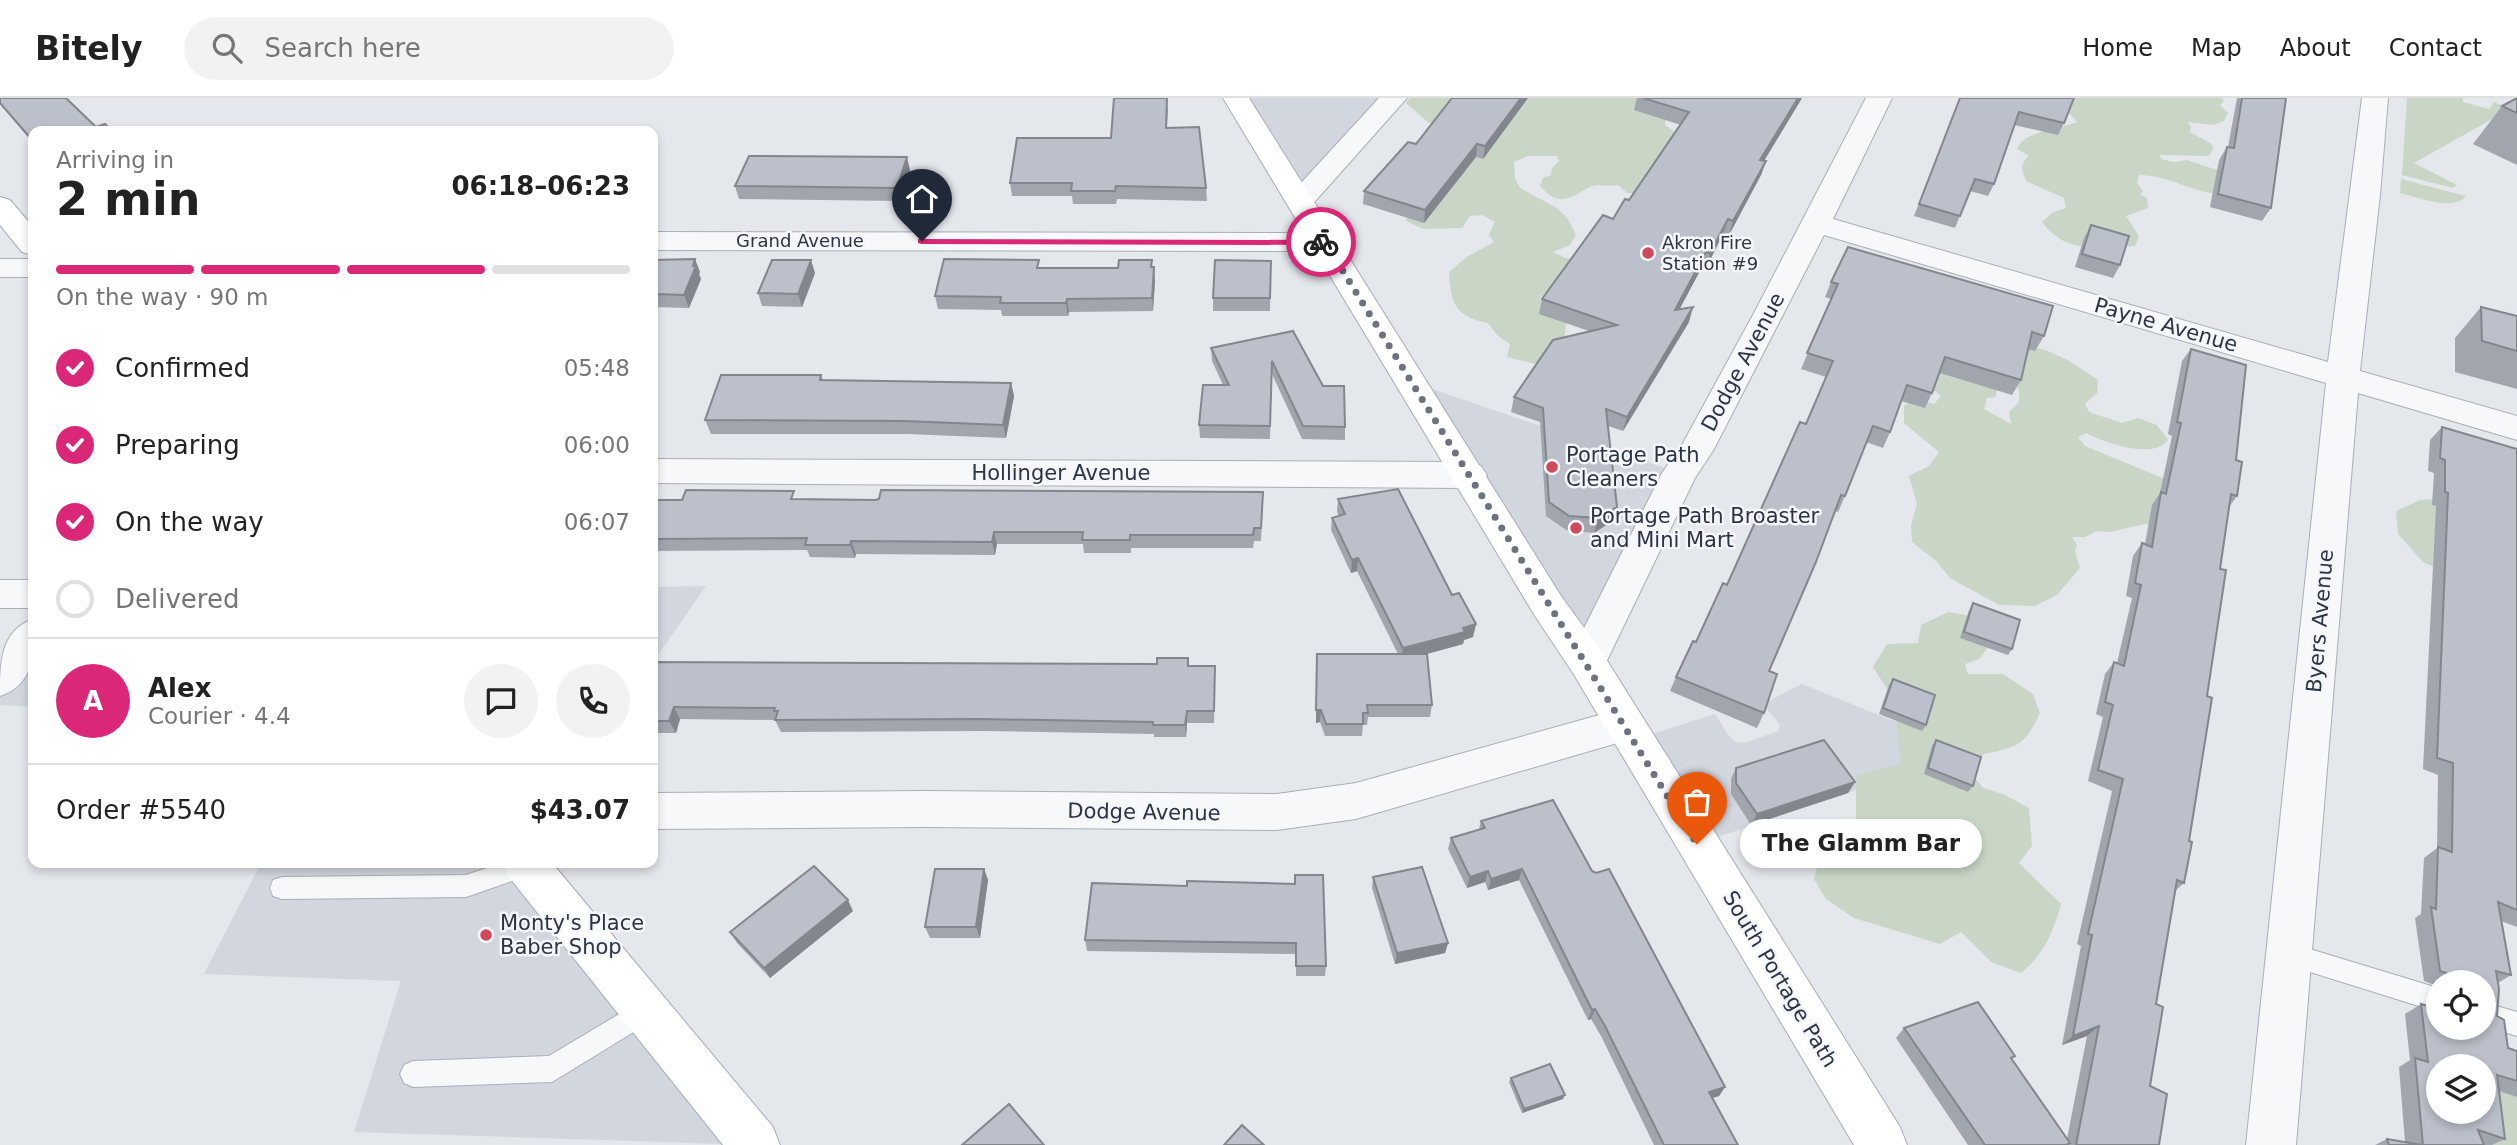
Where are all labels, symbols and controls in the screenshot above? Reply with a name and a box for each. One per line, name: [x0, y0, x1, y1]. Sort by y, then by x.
search box: [184, 17, 674, 80]
text: Bitely: [35, 29, 142, 68]
icon: search: [208, 29, 246, 67]
text: Search here: [264, 33, 421, 63]
text: Home: [2082, 34, 2153, 62]
text: Map: [2191, 34, 2242, 62]
text: About: [2280, 34, 2351, 62]
text: Contact: [2389, 34, 2482, 62]
text: Arriving in: [56, 147, 174, 173]
pin: [892, 169, 952, 241]
text: 06:18–06:23: [451, 171, 630, 201]
text: 2 min: [56, 172, 200, 226]
icon: home: [903, 180, 941, 218]
courier: [1286, 207, 1356, 277]
icon: bike: [1302, 223, 1340, 261]
street label: Grand Avenue: [736, 230, 864, 251]
place label: Akron Fire Station #9: [1662, 232, 1758, 274]
marker: Akron Fire Station #9: [1640, 245, 1656, 261]
text: On the way · 90 m: [56, 284, 268, 310]
street label: Dodge Avenue: [1696, 289, 1790, 435]
street label: Payne Avenue: [2092, 293, 2240, 357]
icon: check: [56, 349, 94, 387]
text: Confirmed: [115, 353, 250, 383]
text: 05:48: [564, 355, 630, 381]
icon: check: [56, 426, 94, 464]
text: Preparing: [115, 430, 240, 460]
text: 06:00: [564, 432, 630, 458]
place label: Portage Path Cleaners: [1566, 443, 1700, 491]
marker: Portage Path Cleaners: [1544, 459, 1560, 475]
street label: Hollinger Avenue: [971, 461, 1151, 485]
icon: check: [56, 503, 94, 541]
place label: Portage Path Broaster and Mini Mart: [1590, 504, 1820, 552]
text: On the way: [115, 507, 264, 537]
text: 06:07: [564, 509, 630, 535]
marker: Portage Path Broaster and Mini Mart: [1568, 520, 1584, 536]
street label: Byers Avenue: [2302, 548, 2338, 694]
text: Delivered: [115, 584, 239, 614]
button: chat: [464, 664, 538, 738]
button: phone: [556, 664, 630, 738]
text: Alex: [148, 673, 211, 703]
text: A: [83, 686, 103, 716]
text: Courier · 4.4: [148, 703, 291, 729]
pin: [1667, 772, 1727, 844]
icon: bag: [1678, 783, 1716, 821]
text: Order #5540: [56, 795, 226, 825]
text: $43.07: [530, 795, 630, 825]
street label: Dodge Avenue: [1067, 799, 1221, 825]
callout: The Glamm Bar: [1739, 820, 1980, 868]
text: The Glamm Bar: [1762, 830, 1960, 856]
street label: South Portage Path: [1718, 887, 1842, 1071]
place label: Monty's Place Baber Shop: [500, 911, 644, 959]
marker: Monty's Place Baber Shop: [478, 927, 494, 943]
map controls: [2426, 970, 2496, 1124]
button: locate: [2426, 970, 2496, 1040]
button: layers: [2426, 1054, 2496, 1124]

